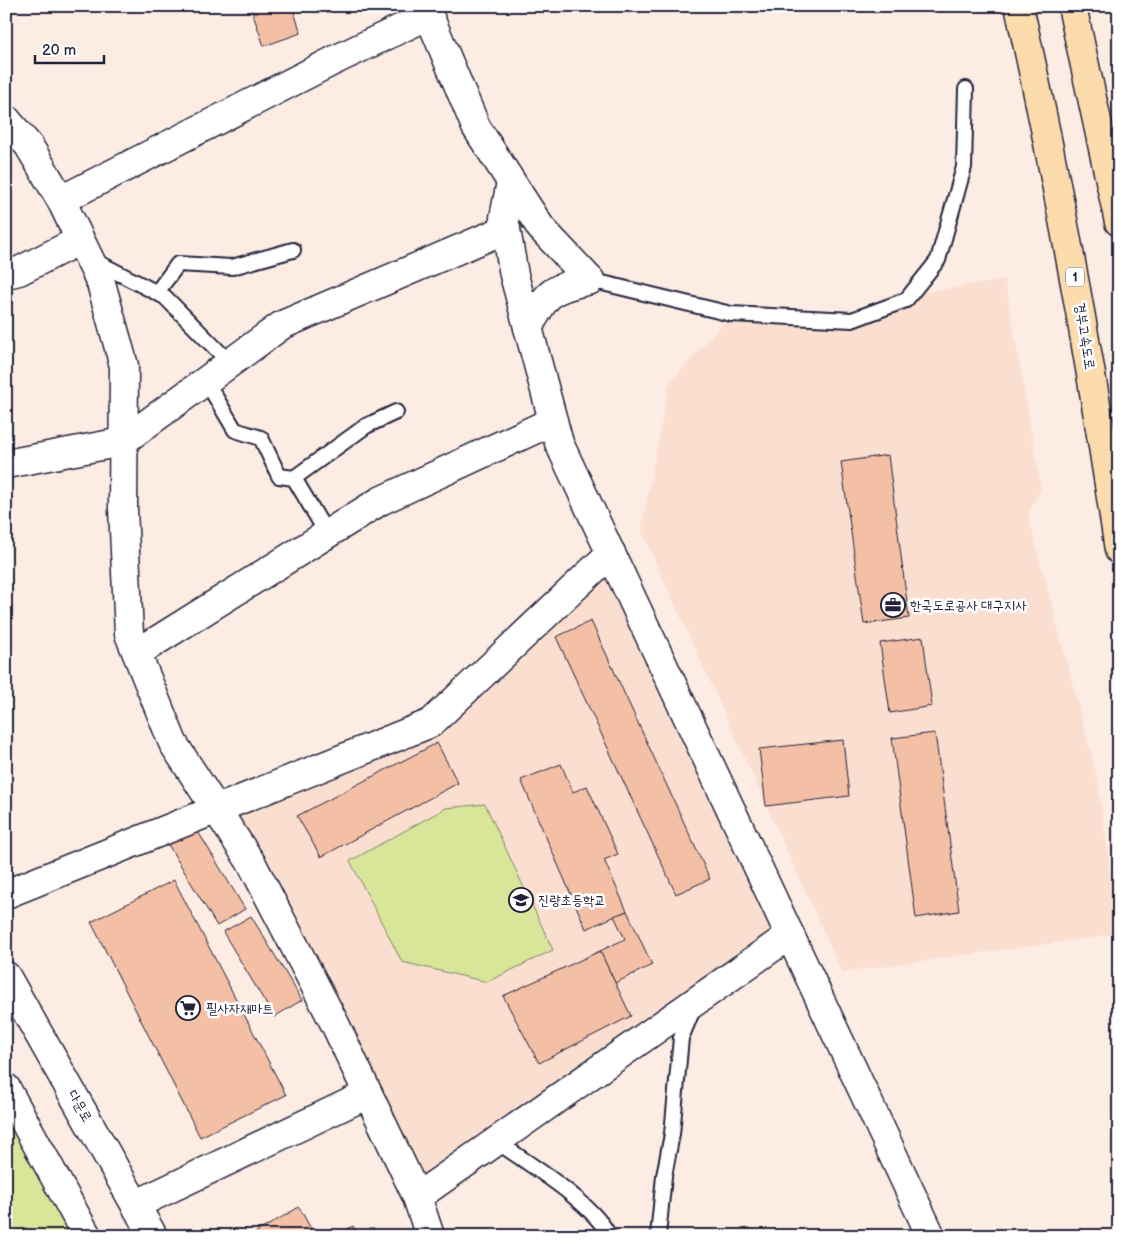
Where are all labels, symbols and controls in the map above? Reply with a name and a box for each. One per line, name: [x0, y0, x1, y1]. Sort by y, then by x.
scale bar: [35, 32, 104, 64]
text: 20 m: [42, 41, 76, 60]
road number: 1: [1066, 268, 1084, 286]
street label: 경부고속도로: [1071, 301, 1099, 371]
office icon: 한국도로공사 대구지사: [880, 592, 906, 618]
place label: 한국도로공사 대구지사: [910, 597, 1027, 614]
school or university icon: 진량초등학교: [508, 887, 534, 913]
place label: 진량초등학교: [538, 892, 606, 909]
supermarket icon: 필사자재마트: [175, 995, 201, 1021]
place label: 필사자재마트: [206, 1000, 274, 1017]
street label: 다문로: [64, 1087, 96, 1125]

